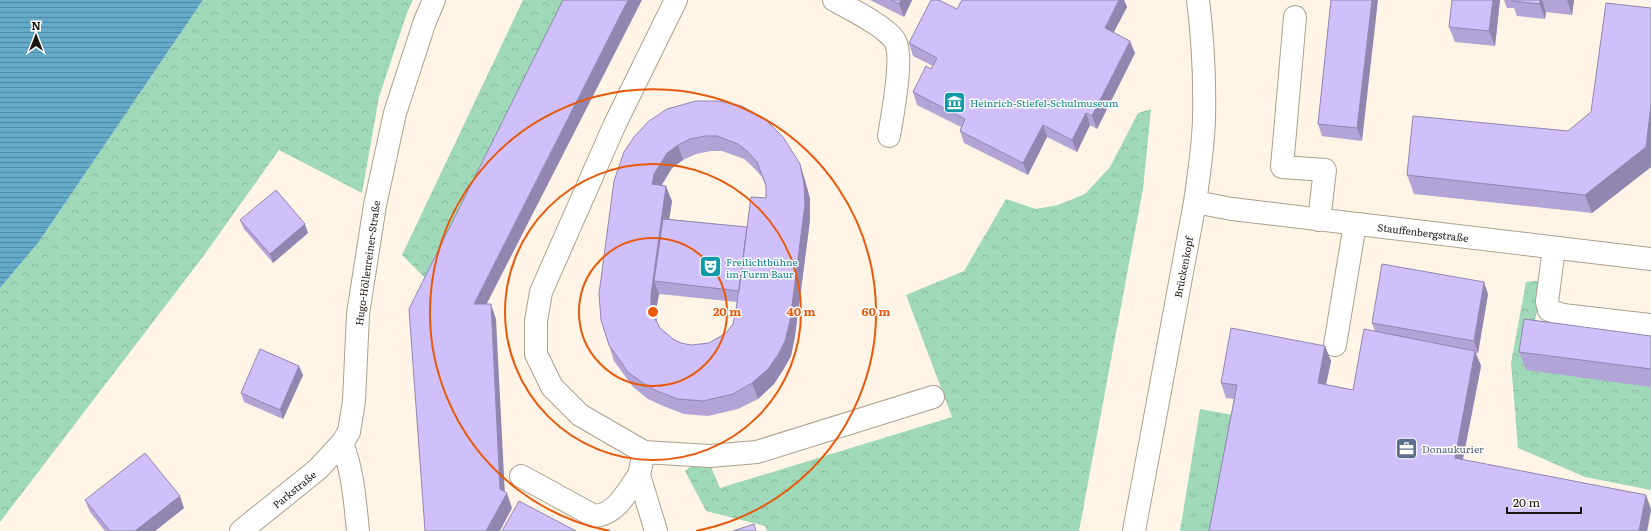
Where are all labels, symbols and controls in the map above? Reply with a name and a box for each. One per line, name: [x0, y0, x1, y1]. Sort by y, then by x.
north arrow: [16, 16, 56, 56]
text: N: [31, 17, 41, 33]
museum icon: Heinrich-Stiefel-Schulmuseum: [942, 89, 968, 115]
place label: Heinrich-Stiefel-Schulmuseum: [970, 95, 1119, 110]
street label: Hugo-Höllenreiner-Straße: [351, 200, 383, 326]
street label: Stauffenbergstraße: [1377, 219, 1469, 245]
street label: Brückenkopf: [1170, 234, 1196, 299]
theatre icon: Freilichtbühne im Turm Baur: [698, 254, 724, 280]
place label: Freilichtbühne im Turm Baur: [726, 254, 798, 281]
text: 20 m: [713, 302, 741, 320]
text: 40 m: [787, 302, 816, 320]
text: 60 m: [862, 302, 890, 320]
centre of rings: [646, 305, 660, 319]
office icon: Donaukurier: [1394, 435, 1420, 461]
place label: Donaukurier: [1422, 441, 1484, 456]
street label: Parkstraße: [269, 467, 319, 511]
scale bar: [1507, 489, 1581, 515]
text: 20 m: [1513, 493, 1540, 511]

